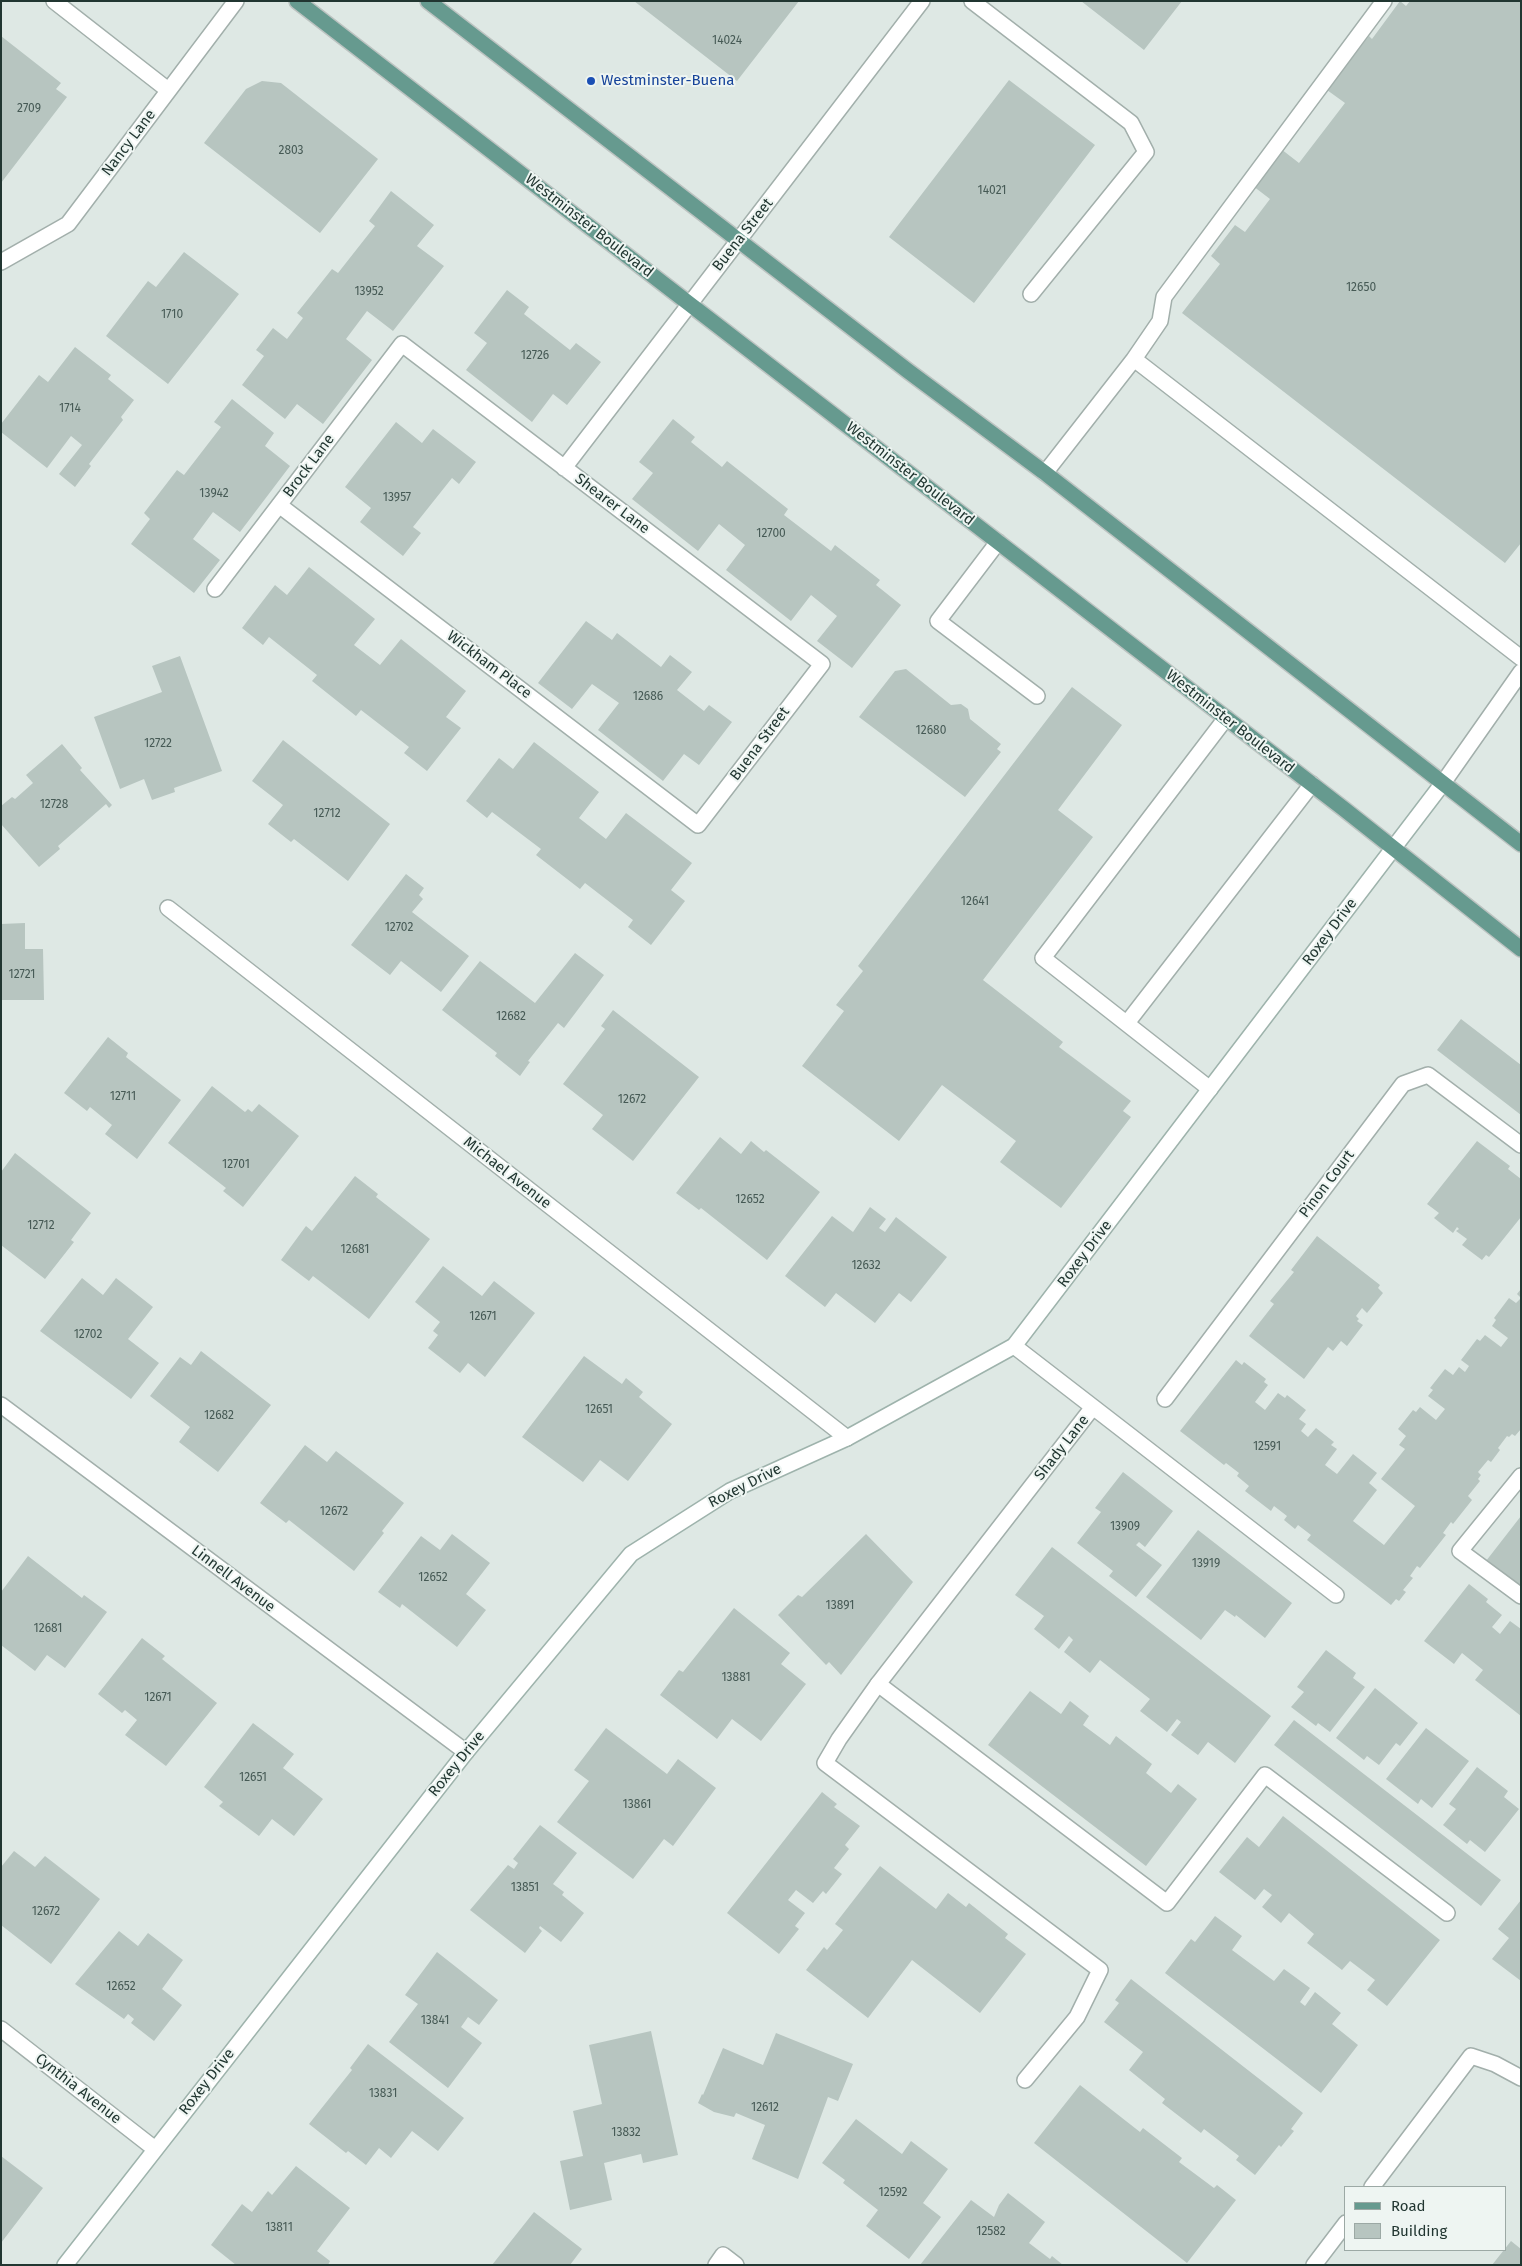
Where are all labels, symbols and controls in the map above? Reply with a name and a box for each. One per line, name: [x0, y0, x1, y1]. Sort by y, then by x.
house number: 14024: [712, 34, 742, 48]
place label: Westminster-Buena: [601, 72, 734, 90]
marker: Westminster-Buena: [585, 75, 597, 87]
house number: 2709: [17, 102, 41, 116]
street label: Nancy Lane: [98, 106, 160, 180]
house number: 2803: [278, 144, 304, 158]
street label: Westminster Boulevard: [521, 170, 657, 282]
house number: 14021: [978, 184, 1006, 198]
street label: Buena Street: [709, 195, 777, 275]
house number: 12650: [1346, 281, 1376, 295]
house number: 13952: [354, 285, 384, 299]
house number: 1710: [161, 308, 183, 322]
house number: 12726: [521, 349, 549, 363]
house number: 1714: [59, 402, 81, 416]
street label: Westminster Boulevard: [842, 418, 978, 530]
street label: Brock Lane: [279, 431, 339, 501]
street label: Shearer Lane: [571, 470, 653, 538]
house number: 13942: [199, 487, 229, 501]
house number: 13957: [383, 491, 411, 505]
house number: 12700: [756, 527, 786, 541]
street label: Wickham Place: [443, 627, 535, 703]
street label: Westminster Boulevard: [1162, 666, 1298, 778]
house number: 12686: [633, 690, 663, 704]
street label: Buena Street: [726, 704, 794, 784]
house number: 12680: [916, 724, 946, 738]
house number: 12722: [144, 737, 172, 751]
house number: 12728: [40, 798, 68, 812]
house number: 12712: [313, 807, 341, 821]
house number: 12641: [961, 895, 989, 909]
street label: Roxey Drive: [1299, 895, 1361, 969]
house number: 12702: [385, 921, 413, 935]
house number: 12721: [9, 968, 35, 982]
house number: 12682: [496, 1010, 526, 1024]
house number: 12711: [110, 1090, 136, 1104]
house number: 12672: [618, 1093, 646, 1107]
street label: Michael Avenue: [460, 1133, 554, 1213]
street label: Pinon Court: [1296, 1147, 1358, 1221]
house number: 12701: [222, 1158, 250, 1172]
house number: 12652: [735, 1193, 765, 1207]
street label: Roxey Drive: [1054, 1217, 1116, 1291]
house number: 12712: [27, 1219, 55, 1233]
house number: 12681: [341, 1243, 369, 1257]
house number: 12632: [851, 1259, 881, 1273]
house number: 12671: [469, 1310, 497, 1324]
house number: 12702: [74, 1328, 102, 1342]
house number: 12651: [585, 1403, 613, 1417]
house number: 12682: [204, 1409, 234, 1423]
street label: Shady Lane: [1031, 1412, 1093, 1484]
house number: 12591: [1253, 1440, 1281, 1454]
street label: Roxey Drive: [706, 1460, 784, 1512]
house number: 12672: [320, 1505, 348, 1519]
house number: 13909: [1110, 1520, 1140, 1534]
street label: Linnell Avenue: [188, 1542, 278, 1616]
house number: 13919: [1192, 1557, 1220, 1571]
house number: 12652: [418, 1571, 448, 1585]
house number: 13891: [826, 1599, 854, 1613]
house number: 12681: [34, 1622, 62, 1636]
house number: 13881: [721, 1671, 751, 1685]
house number: 12671: [144, 1691, 172, 1705]
street label: Roxey Drive: [425, 1728, 489, 1800]
house number: 12651: [239, 1771, 267, 1785]
house number: 13861: [623, 1798, 651, 1812]
house number: 13851: [511, 1881, 539, 1895]
house number: 12672: [32, 1905, 60, 1919]
house number: 12652: [106, 1980, 136, 1994]
house number: 13841: [421, 2014, 449, 2028]
street label: Roxey Drive: [176, 2045, 238, 2119]
street label: Cynthia Avenue: [31, 2050, 125, 2128]
house number: 13831: [369, 2087, 397, 2101]
house number: 12612: [751, 2101, 779, 2115]
house number: 13832: [611, 2126, 641, 2140]
house number: 12592: [879, 2186, 907, 2200]
legend: [1344, 2186, 1507, 2251]
text: Road: [1391, 2197, 1426, 2215]
house number: 13811: [265, 2221, 293, 2235]
text: Building: [1391, 2222, 1447, 2240]
house number: 12582: [976, 2225, 1006, 2239]

